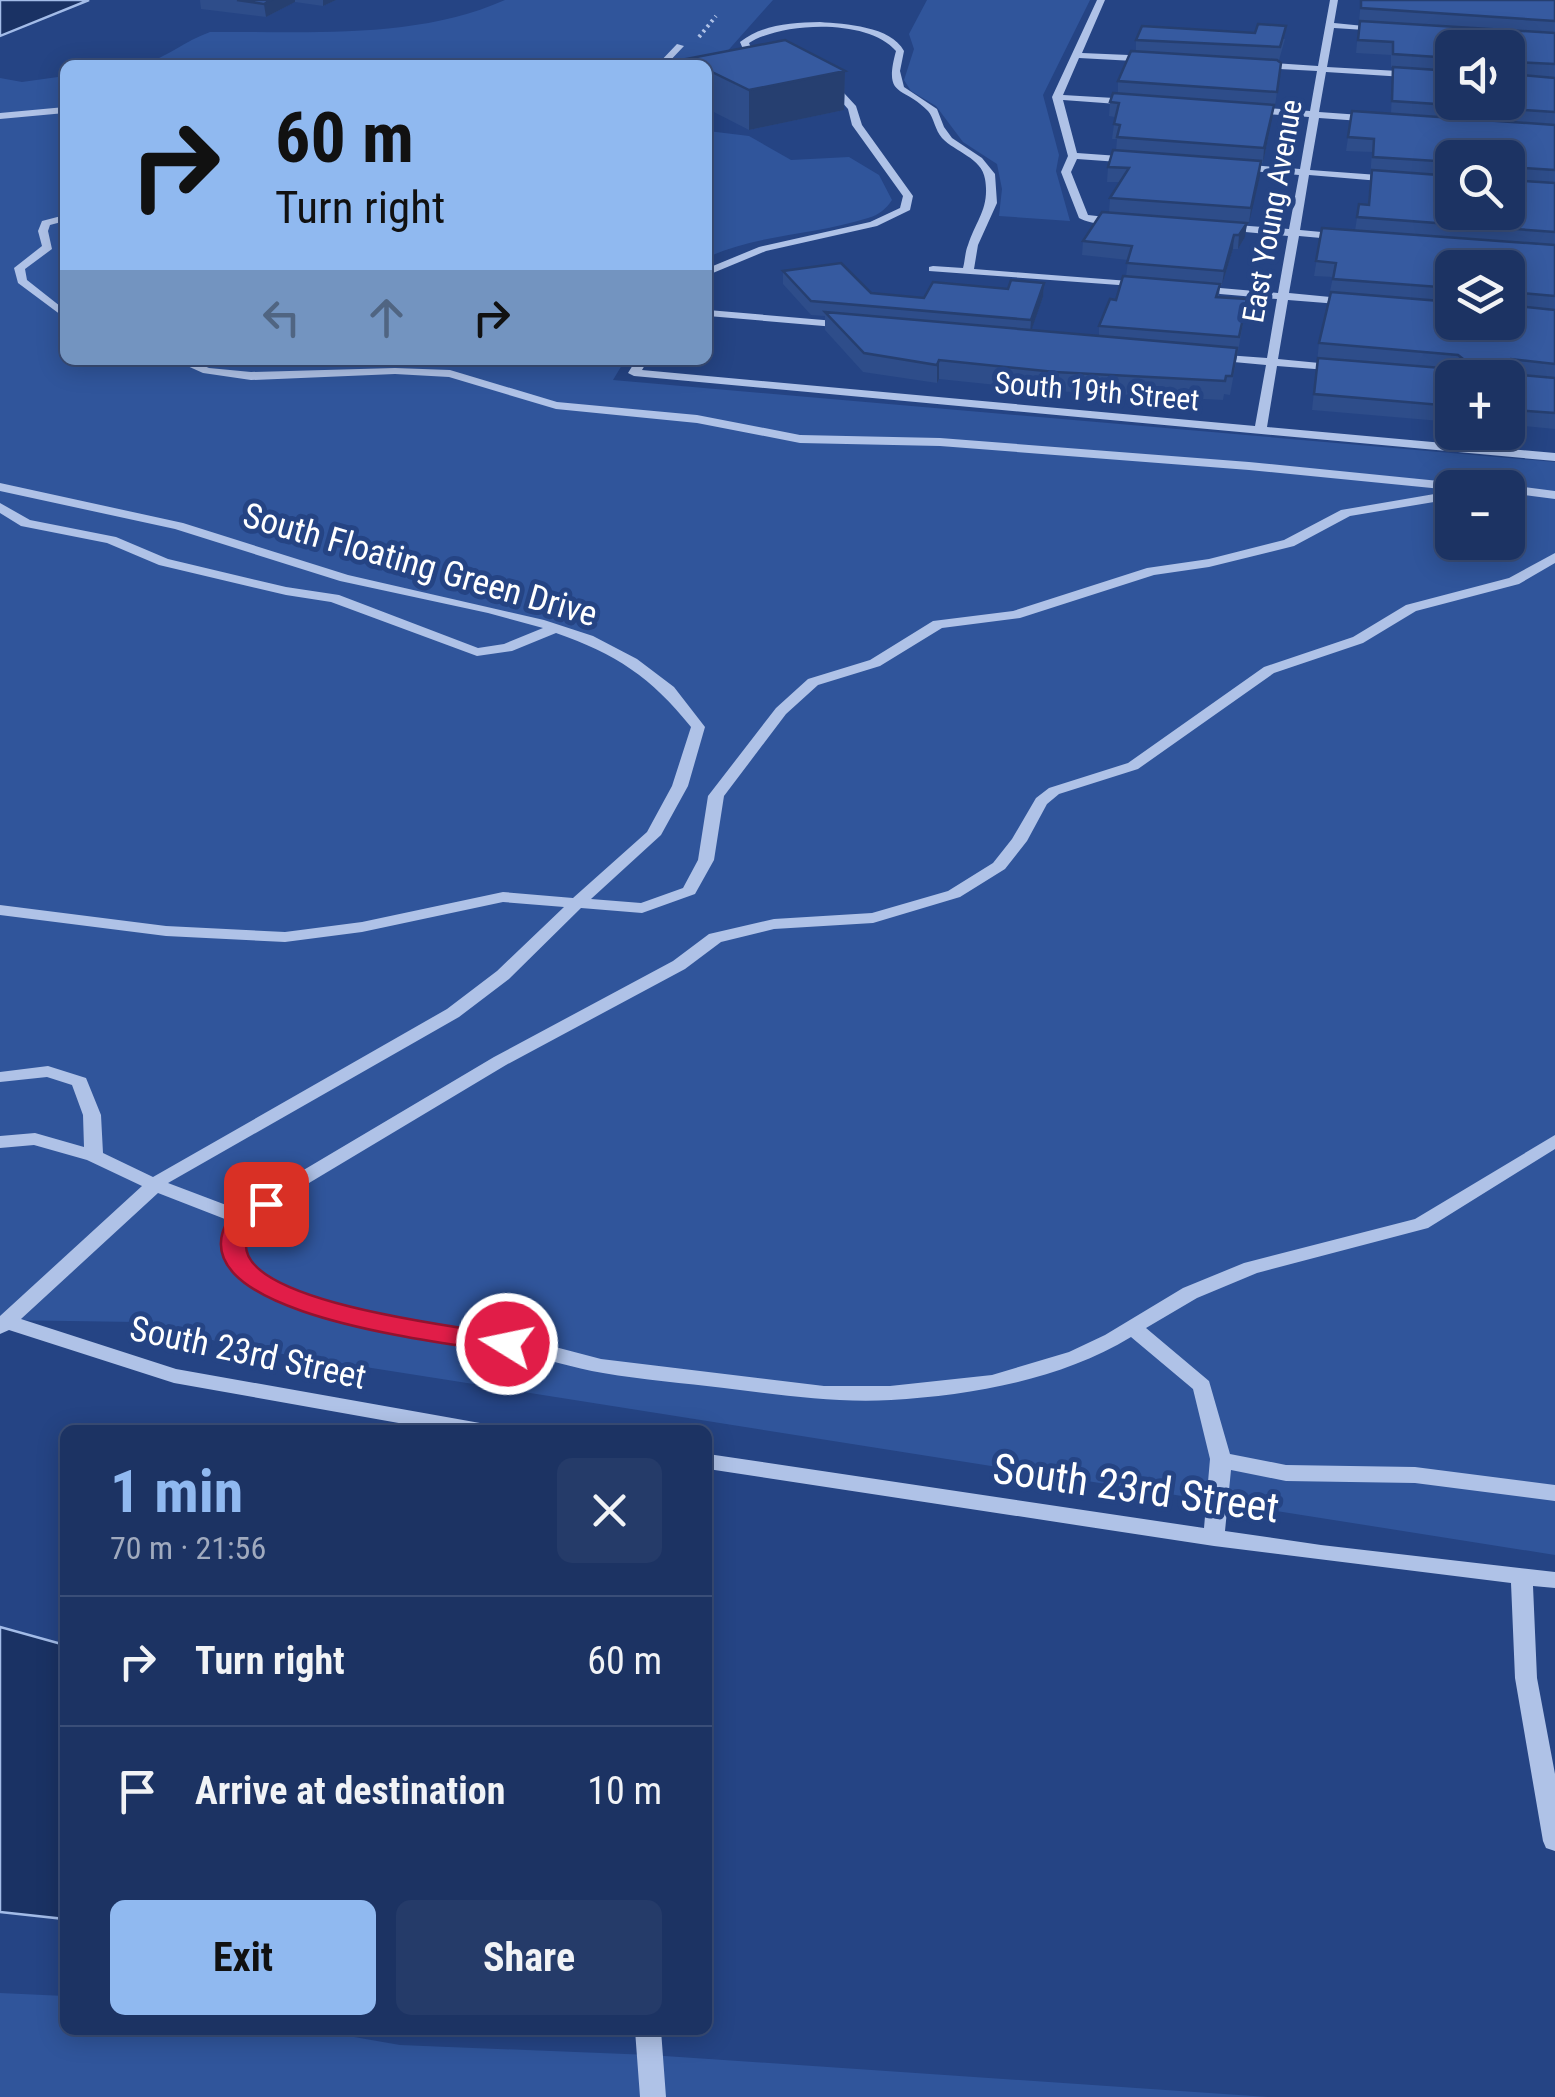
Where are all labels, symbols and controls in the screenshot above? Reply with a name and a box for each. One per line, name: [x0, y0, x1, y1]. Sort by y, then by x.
map controls: [1435, 30, 1525, 560]
button: sound: [1435, 30, 1525, 120]
text: 60 m: [275, 97, 414, 179]
street label: East Young Avenue: [1235, 97, 1309, 325]
icon: right: [110, 100, 240, 230]
button: search: [1435, 140, 1525, 230]
text: Turn right: [275, 181, 445, 234]
button: layers: [1435, 250, 1525, 340]
icon: left: [254, 290, 309, 345]
icon: ahead: [359, 290, 414, 345]
icon: right: [464, 290, 519, 345]
button: +: [1435, 360, 1525, 450]
street label: South 19th Street: [993, 365, 1201, 417]
button: −: [1435, 470, 1525, 560]
street label: South Floating Green Drive: [238, 495, 602, 635]
pin: [224, 1162, 309, 1247]
icon: arrive: [239, 1177, 294, 1232]
position arrow: [455, 1292, 559, 1396]
street label: South 23rd Street: [126, 1308, 370, 1398]
street label: South 23rd Street: [990, 1444, 1282, 1532]
text: 1 min: [110, 1456, 243, 1527]
button: close: [557, 1458, 662, 1563]
text: 70 m · 21:56: [110, 1529, 266, 1567]
icon: right: [110, 1634, 165, 1689]
text: Turn right: [195, 1639, 345, 1683]
text: 60 m: [587, 1639, 662, 1683]
icon: arrive: [110, 1764, 165, 1819]
text: Arrive at destination: [195, 1769, 505, 1813]
text: 10 m: [587, 1769, 662, 1813]
button: Exit: [110, 1900, 376, 2015]
button: Share: [396, 1900, 662, 2015]

